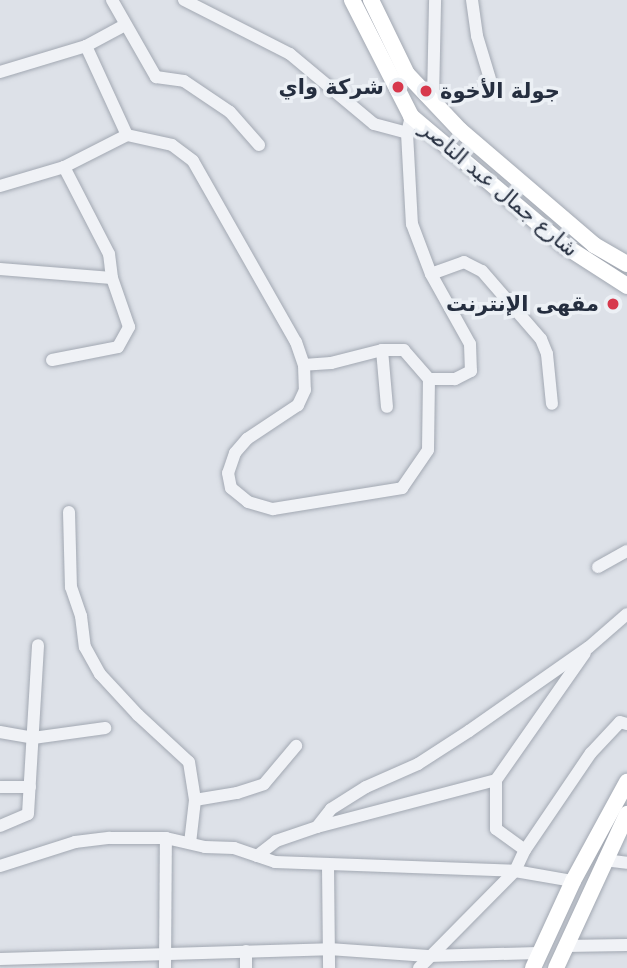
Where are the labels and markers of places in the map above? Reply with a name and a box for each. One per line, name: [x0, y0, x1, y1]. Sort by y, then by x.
place label: شركة واي: [279, 74, 384, 100]
place label: جولة الأخوة: [440, 78, 560, 104]
marker: شركة واي: [390, 79, 406, 95]
marker: جولة الأخوة: [418, 83, 434, 99]
place label: مقهى الإنترنت: [446, 291, 599, 317]
marker: مقهى الإنترنت: [605, 296, 621, 312]

